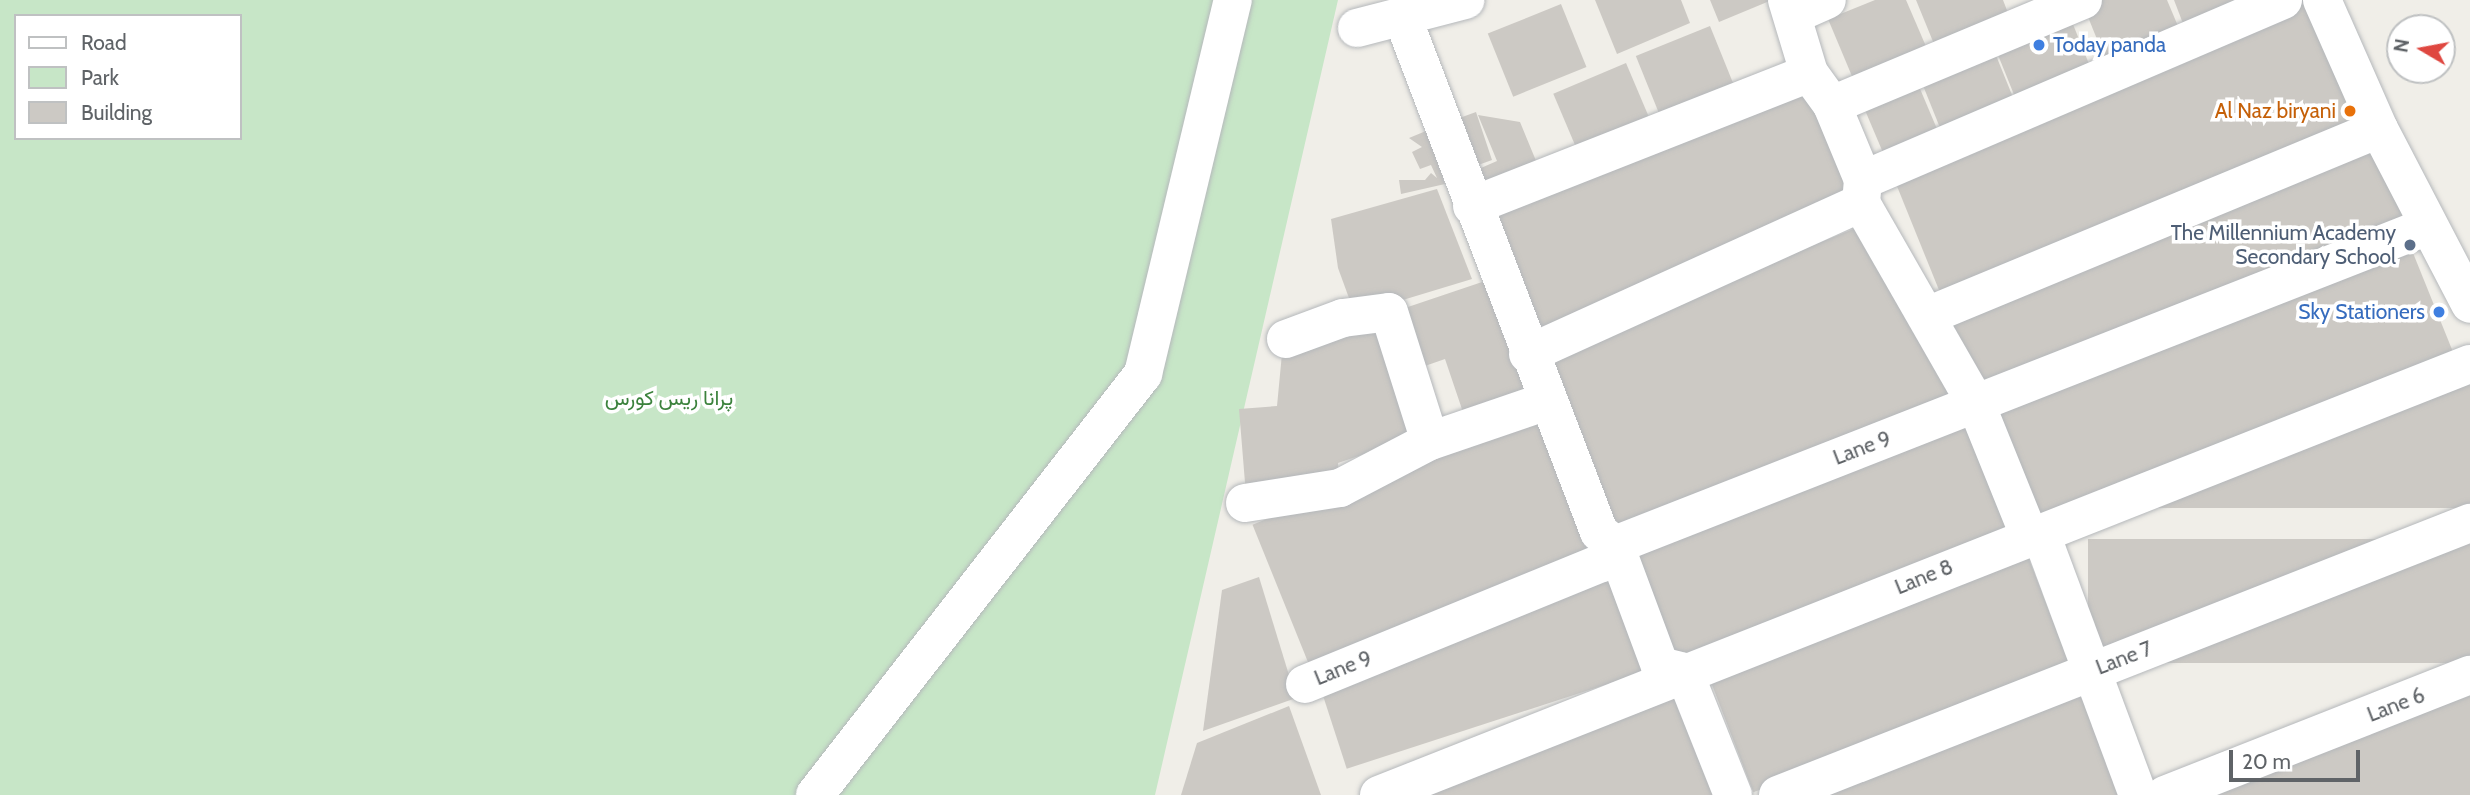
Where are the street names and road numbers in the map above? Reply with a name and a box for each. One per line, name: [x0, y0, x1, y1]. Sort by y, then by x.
street label: Lane 9: [1830, 426, 1894, 470]
street label: Lane 8: [1891, 554, 1957, 600]
street label: Lane 7: [2092, 636, 2156, 680]
street label: Lane 9: [1311, 645, 1375, 691]
street label: Lane 6: [2364, 683, 2428, 727]

